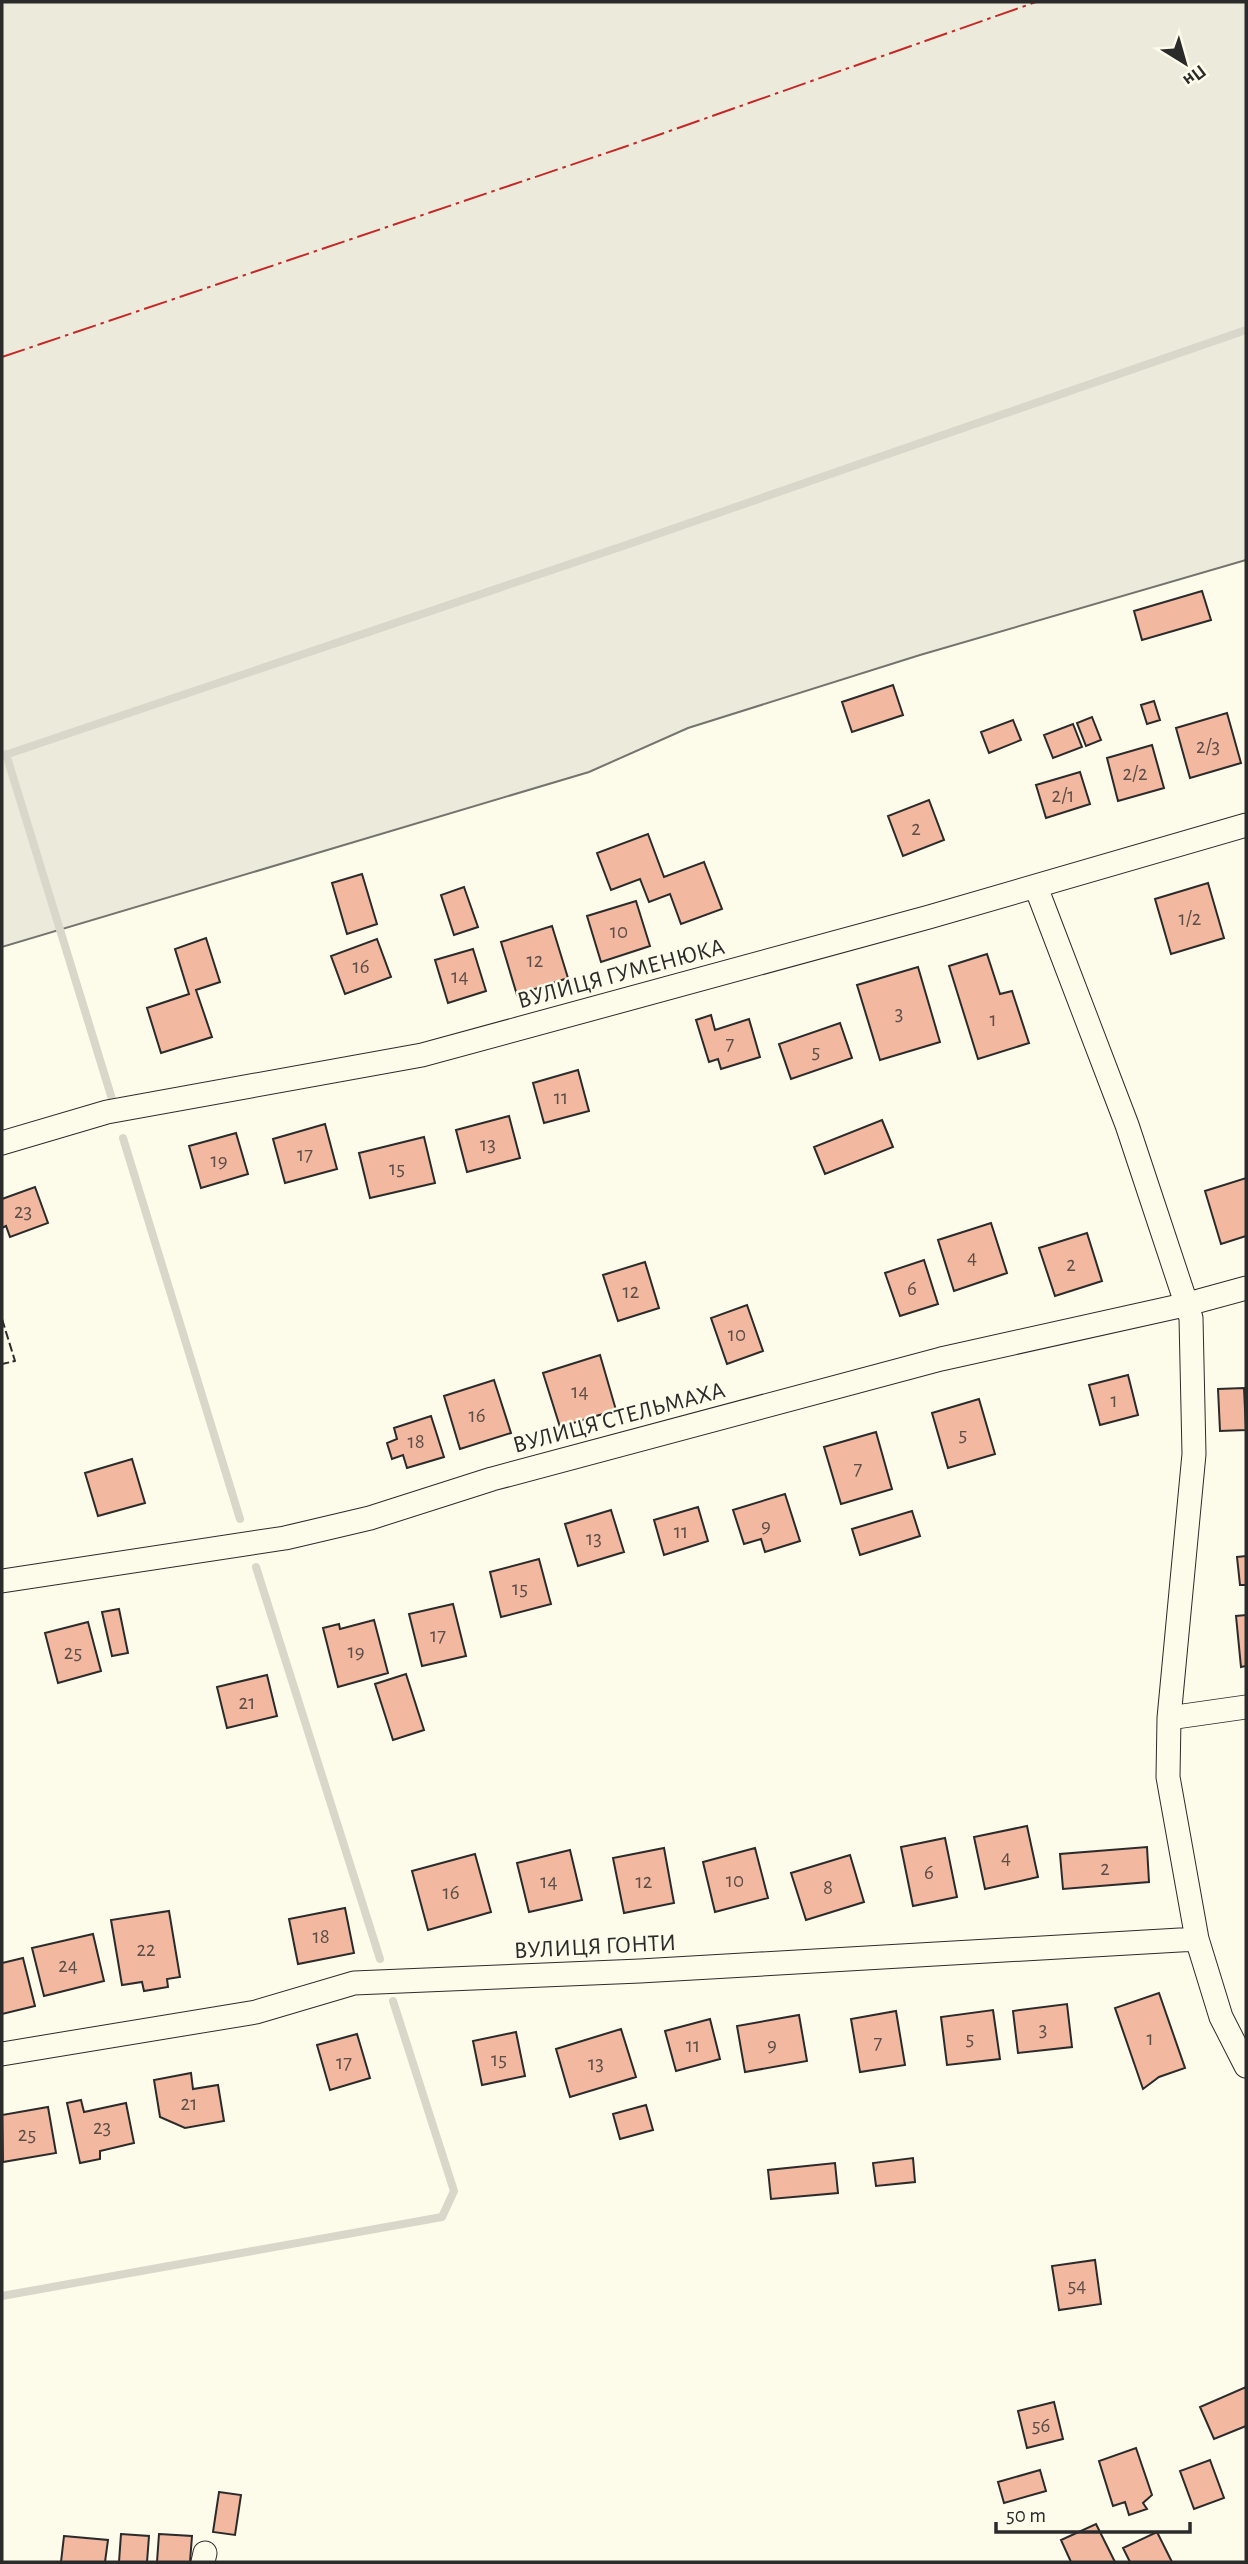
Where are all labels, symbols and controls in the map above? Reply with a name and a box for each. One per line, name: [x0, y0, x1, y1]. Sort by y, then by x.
north arrow: [1150, 28, 1220, 98]
text: Пн: [1179, 61, 1209, 90]
house number: 2/3: [1196, 736, 1220, 757]
house number: 2/2: [1122, 763, 1148, 784]
house number: 2/1: [1052, 785, 1074, 806]
house number: 2: [911, 818, 921, 839]
house number: 1/2: [1179, 908, 1201, 929]
house number: 10: [610, 921, 628, 942]
street label: ВУЛИЦЯ ГУМЕНЮКА: [515, 935, 727, 1013]
house number: 12: [527, 950, 543, 971]
house number: 16: [352, 956, 370, 977]
house number: 14: [451, 966, 469, 987]
house number: 3: [895, 1003, 903, 1024]
house number: 1: [989, 1009, 997, 1030]
house number: 7: [726, 1033, 735, 1054]
house number: 5: [812, 1041, 820, 1062]
house number: 11: [554, 1087, 568, 1108]
house number: 13: [480, 1134, 496, 1155]
house number: 17: [297, 1144, 313, 1165]
house number: 19: [210, 1150, 228, 1171]
house number: 15: [389, 1158, 405, 1179]
house number: 23: [14, 1201, 32, 1222]
house number: 4: [967, 1247, 977, 1268]
house number: 2: [1066, 1254, 1076, 1275]
house number: 6: [907, 1278, 917, 1299]
house number: 12: [623, 1281, 639, 1302]
house number: 10: [728, 1324, 746, 1345]
street label: ВУЛИЦЯ СТЕЛЬМАХА: [510, 1378, 728, 1458]
house number: 14: [571, 1381, 589, 1402]
house number: 1: [1110, 1390, 1118, 1411]
house number: 16: [468, 1405, 486, 1426]
house number: 5: [959, 1424, 967, 1445]
house number: 18: [407, 1431, 425, 1452]
house number: 7: [854, 1458, 863, 1479]
house number: 9: [761, 1515, 771, 1536]
house number: 11: [674, 1521, 688, 1542]
house number: 13: [586, 1528, 602, 1549]
house number: 15: [512, 1578, 528, 1599]
house number: 17: [430, 1625, 446, 1646]
house number: 19: [347, 1641, 365, 1662]
house number: 25: [64, 1642, 82, 1663]
house number: 21: [239, 1692, 255, 1713]
house number: 4: [1001, 1847, 1011, 1868]
house number: 2: [1100, 1858, 1110, 1879]
house number: 6: [924, 1862, 934, 1883]
house number: 10: [726, 1870, 744, 1891]
house number: 14: [540, 1871, 558, 1892]
house number: 12: [636, 1871, 652, 1892]
house number: 8: [823, 1877, 833, 1898]
house number: 16: [442, 1882, 460, 1903]
house number: 18: [312, 1926, 330, 1947]
street label: ВУЛИЦЯ ГОНТИ: [513, 1931, 677, 1963]
house number: 22: [136, 1939, 156, 1960]
house number: 24: [58, 1955, 78, 1976]
house number: 3: [1039, 2019, 1047, 2040]
house number: 5: [966, 2028, 974, 2049]
house number: 1: [1146, 2028, 1154, 2049]
house number: 7: [874, 2032, 883, 2053]
house number: 9: [767, 2034, 777, 2055]
house number: 11: [686, 2035, 700, 2056]
house number: 15: [491, 2049, 507, 2070]
house number: 17: [336, 2052, 352, 2073]
house number: 13: [588, 2053, 604, 2074]
house number: 21: [181, 2093, 197, 2114]
house number: 23: [93, 2117, 111, 2138]
house number: 25: [18, 2124, 36, 2145]
house number: 54: [1068, 2275, 1086, 2296]
house number: 56: [1032, 2415, 1050, 2436]
scale bar: [996, 2490, 1190, 2534]
text: 50 m: [1006, 2505, 1046, 2526]

